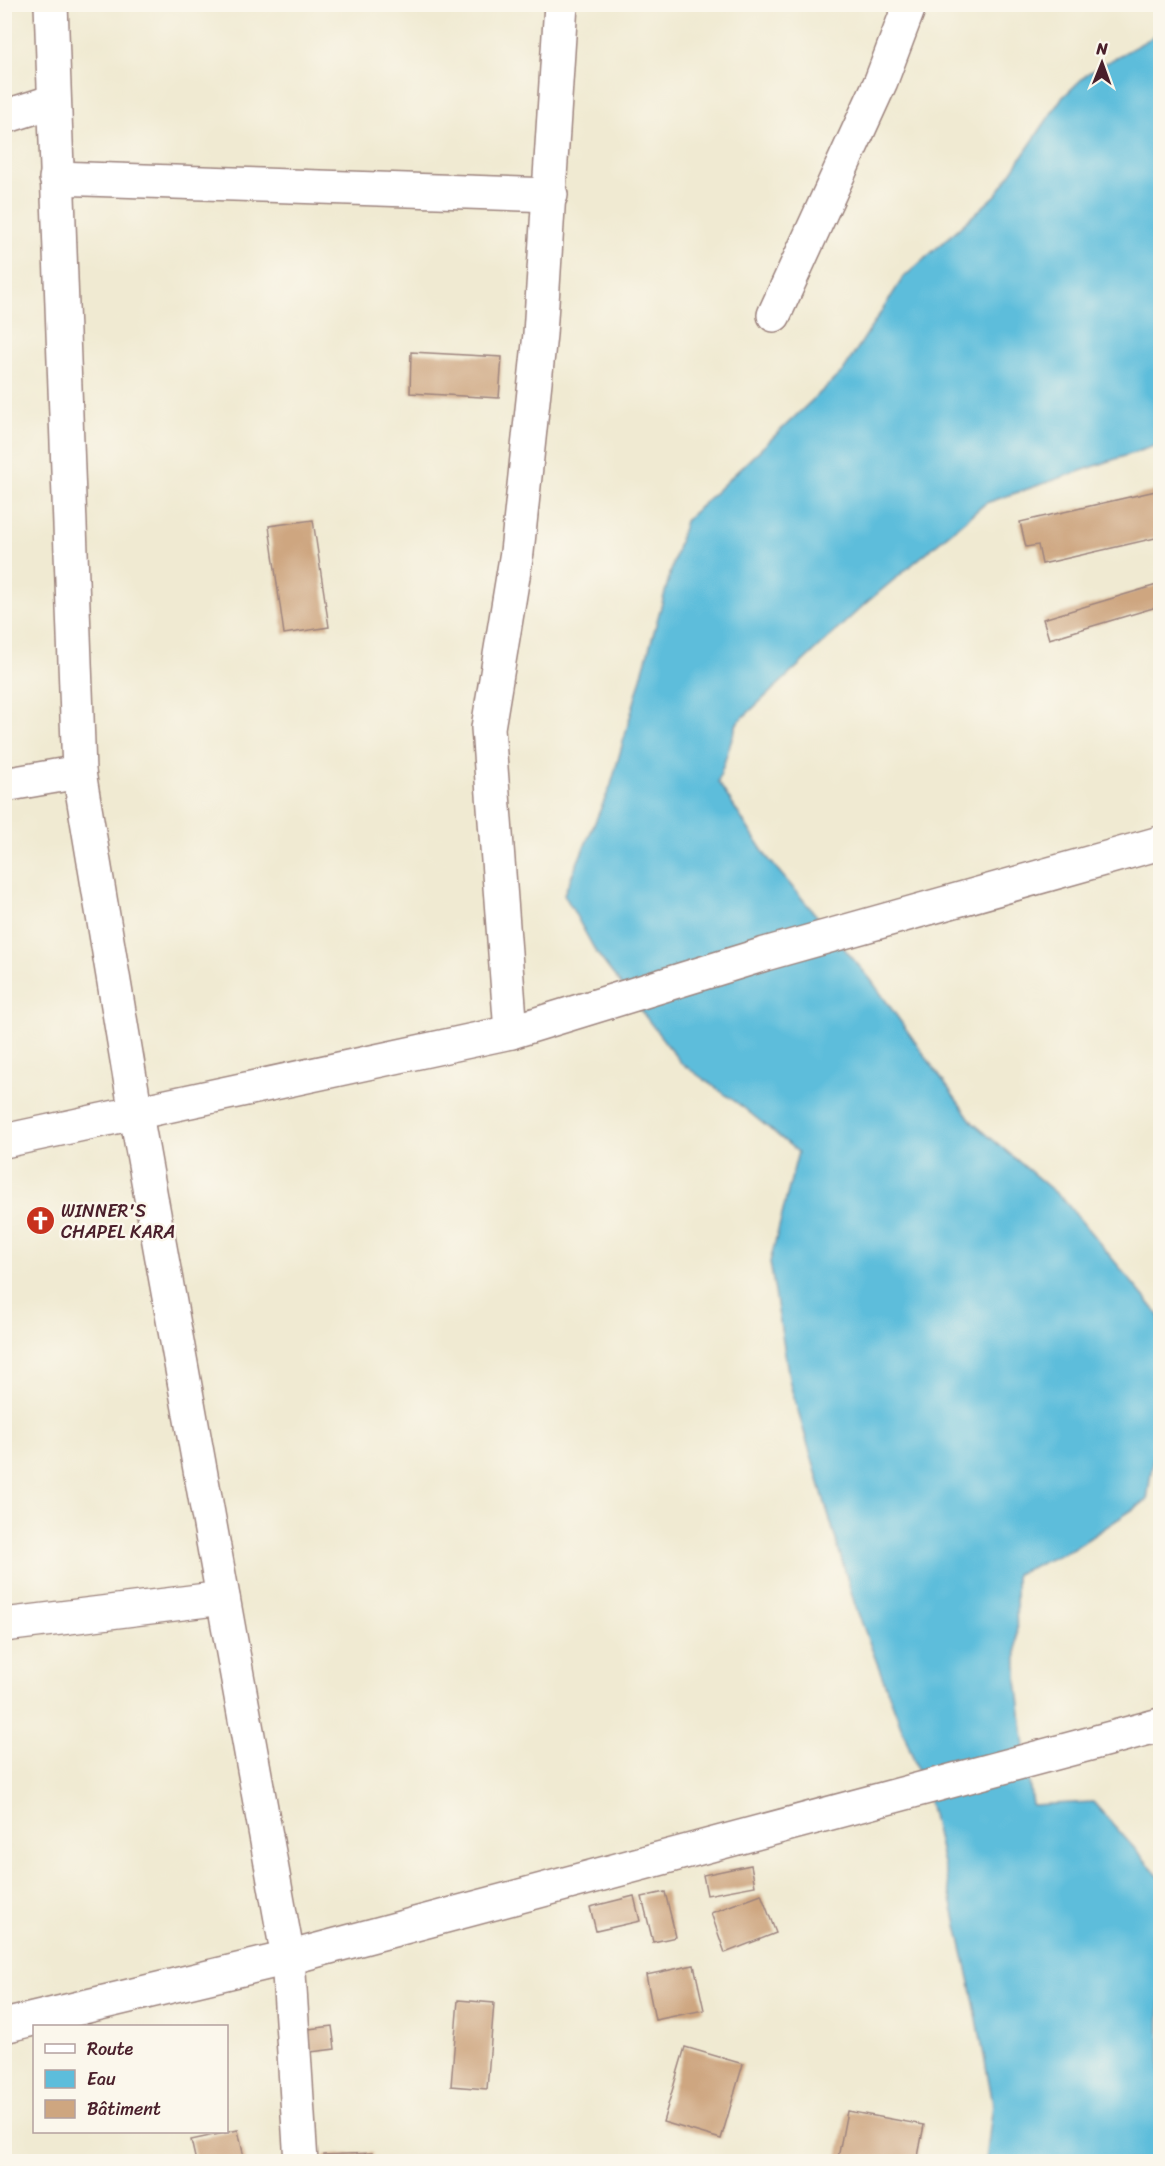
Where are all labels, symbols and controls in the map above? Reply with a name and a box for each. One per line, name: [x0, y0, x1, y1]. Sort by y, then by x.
north arrow: [1072, 33, 1132, 93]
text: N: [1095, 34, 1109, 63]
place label: WINNER'S CHAPEL KARA: [61, 1195, 175, 1248]
church icon: WINNER'S CHAPEL KARA: [24, 1205, 56, 1237]
legend: [33, 2025, 228, 2133]
text: Route: [87, 2033, 134, 2065]
text: Eau: [87, 2063, 116, 2095]
text: Bâtiment: [87, 2093, 161, 2125]

